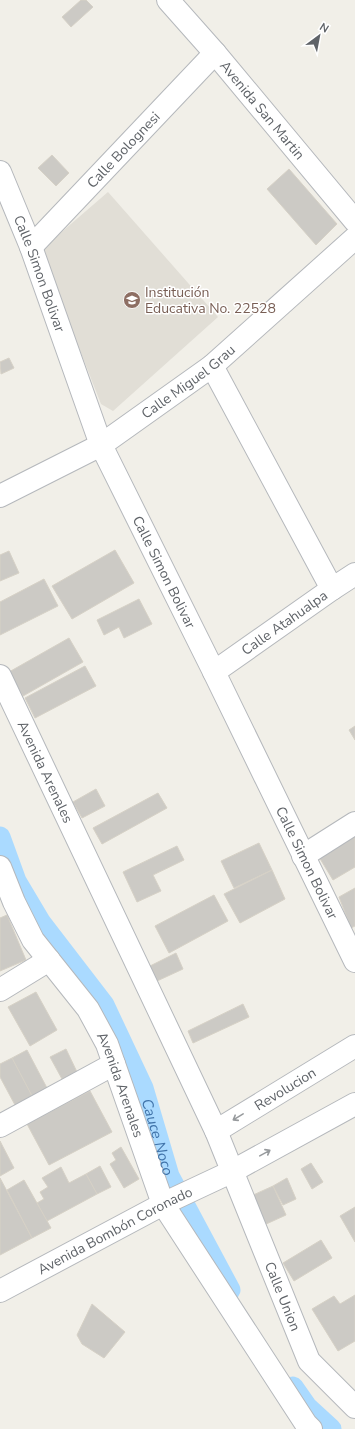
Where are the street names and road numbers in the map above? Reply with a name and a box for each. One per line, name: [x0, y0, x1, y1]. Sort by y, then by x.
street label: Avenida San Martin: [216, 57, 309, 163]
street label: Calle Bolognesi: [82, 107, 164, 192]
street label: Calle Simon Bolivar: [9, 212, 70, 335]
street label: Calle Miguel Grau: [137, 340, 239, 423]
street label: Calle Simon Bolivar: [128, 513, 200, 631]
street label: Calle Atahualpa: [237, 586, 331, 659]
street label: Avenida Arenales: [13, 718, 78, 826]
street label: Calle Simon Bolivar: [271, 803, 343, 922]
street label: Avenida Arenales: [93, 1028, 149, 1140]
street label: Revolucion: [251, 1063, 319, 1115]
street label: Avenida Bombón Coronado: [34, 1182, 196, 1279]
street label: Calle Union: [260, 1259, 305, 1334]

